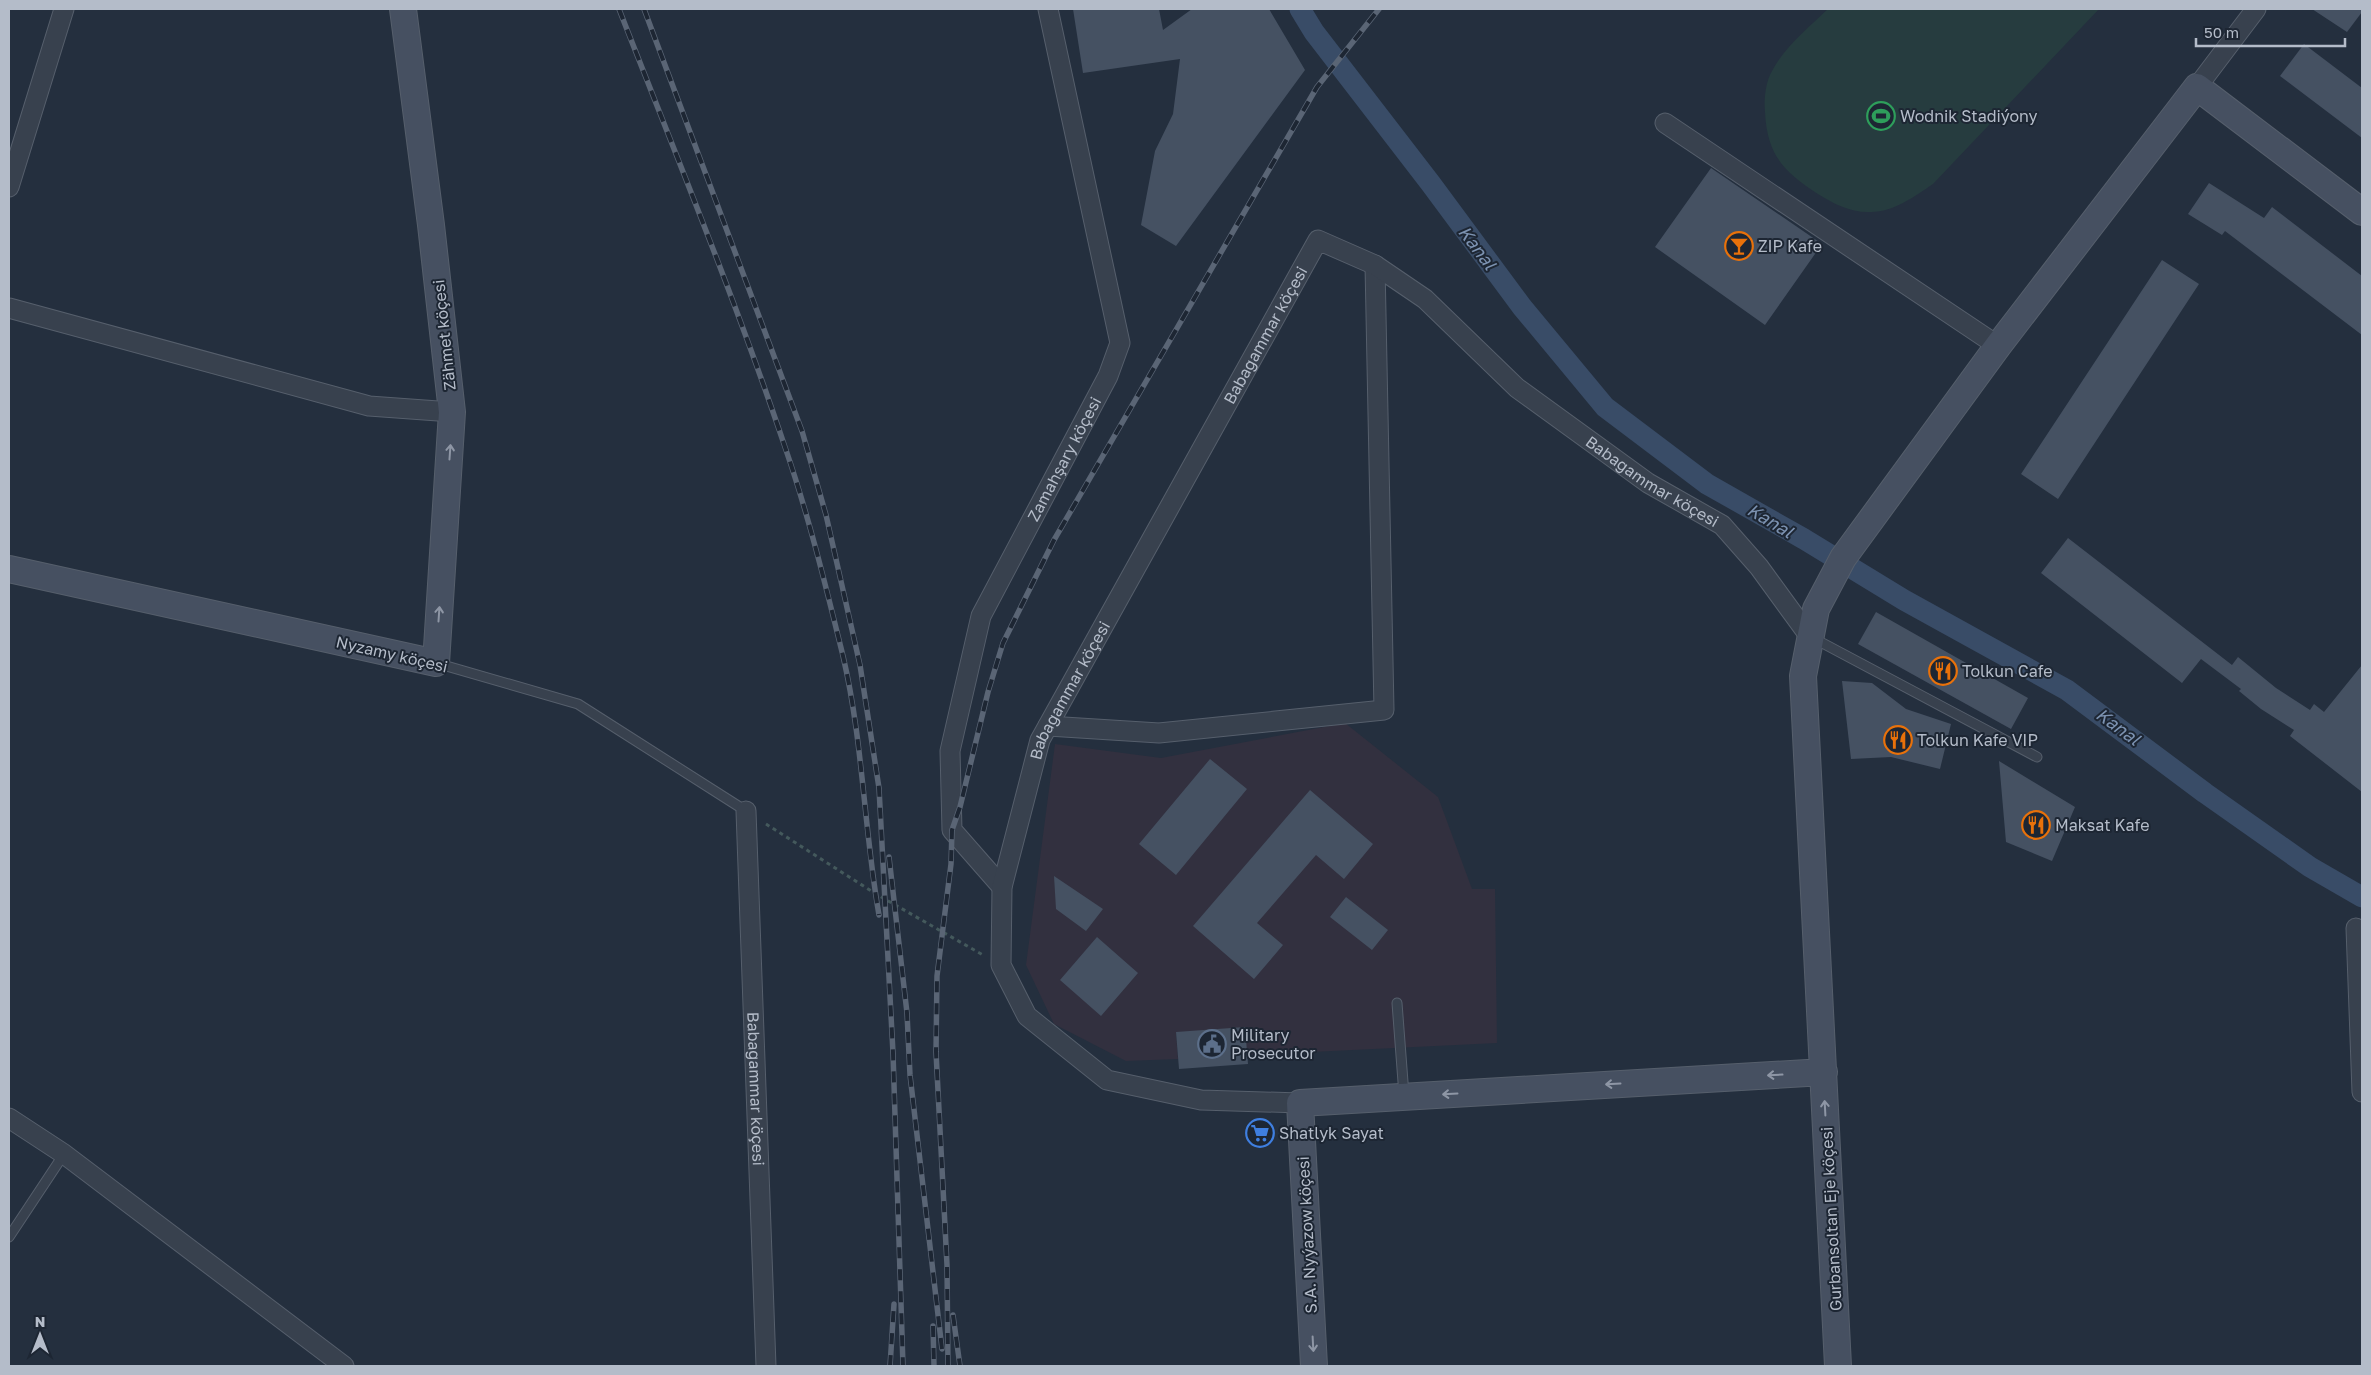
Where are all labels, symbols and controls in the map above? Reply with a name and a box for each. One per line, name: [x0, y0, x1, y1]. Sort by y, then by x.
scale bar: [2196, 15, 2345, 47]
text: 50 m: [2204, 23, 2239, 41]
sports icon: Wodnik Stadiýony: [1866, 101, 1896, 131]
place label: Wodnik Stadiýony: [1900, 106, 2038, 126]
water label: Kanal: [1454, 221, 1502, 275]
bar icon: ZIP Kafe: [1724, 231, 1754, 261]
place label: ZIP Kafe: [1758, 236, 1822, 256]
street label: Babagammar köçesi: [1219, 263, 1311, 407]
street label: Zähmet köçesi: [428, 279, 460, 391]
street label: Zamahşary köçesi: [1023, 393, 1105, 525]
street label: Babagammar köçesi: [1582, 431, 1722, 531]
one-way arrow: [445, 445, 454, 461]
water label: Kanal: [1744, 498, 1798, 543]
one-way arrow: [435, 607, 444, 623]
street label: Babagammar köçesi: [1025, 618, 1114, 762]
street label: Nyzamy köçesi: [334, 631, 450, 677]
restaurant icon: Tolkun Cafe: [1928, 656, 1958, 686]
place label: Tolkun Cafe: [1962, 661, 2053, 681]
water label: Kanal: [2092, 703, 2146, 750]
restaurant icon: Tolkun Kafe VIP: [1883, 725, 1913, 755]
place label: Tolkun Kafe VIP: [1917, 730, 2038, 750]
restaurant icon: Maksat Kafe: [2021, 810, 2051, 840]
place label: Maksat Kafe: [2055, 815, 2149, 835]
street label: Babagammar köçesi: [743, 1011, 769, 1166]
place label: Military Prosecutor: [1231, 1025, 1316, 1063]
public building icon: Military Prosecutor: [1197, 1029, 1227, 1059]
one-way arrow: [1767, 1070, 1783, 1079]
one-way arrow: [1605, 1080, 1621, 1089]
one-way arrow: [1443, 1089, 1459, 1098]
one-way arrow: [1821, 1100, 1830, 1116]
supermarket icon: Shatlyk Sayat: [1245, 1118, 1275, 1148]
place label: Shatlyk Sayat: [1279, 1123, 1384, 1143]
street label: Gurbansoltan Eje köçesi: [1816, 1126, 1846, 1312]
street label: S.A. Nyýazow köçesi: [1293, 1156, 1321, 1314]
north arrow: [15, 1310, 65, 1360]
text: N: [35, 1313, 45, 1330]
one-way arrow: [1308, 1336, 1318, 1352]

